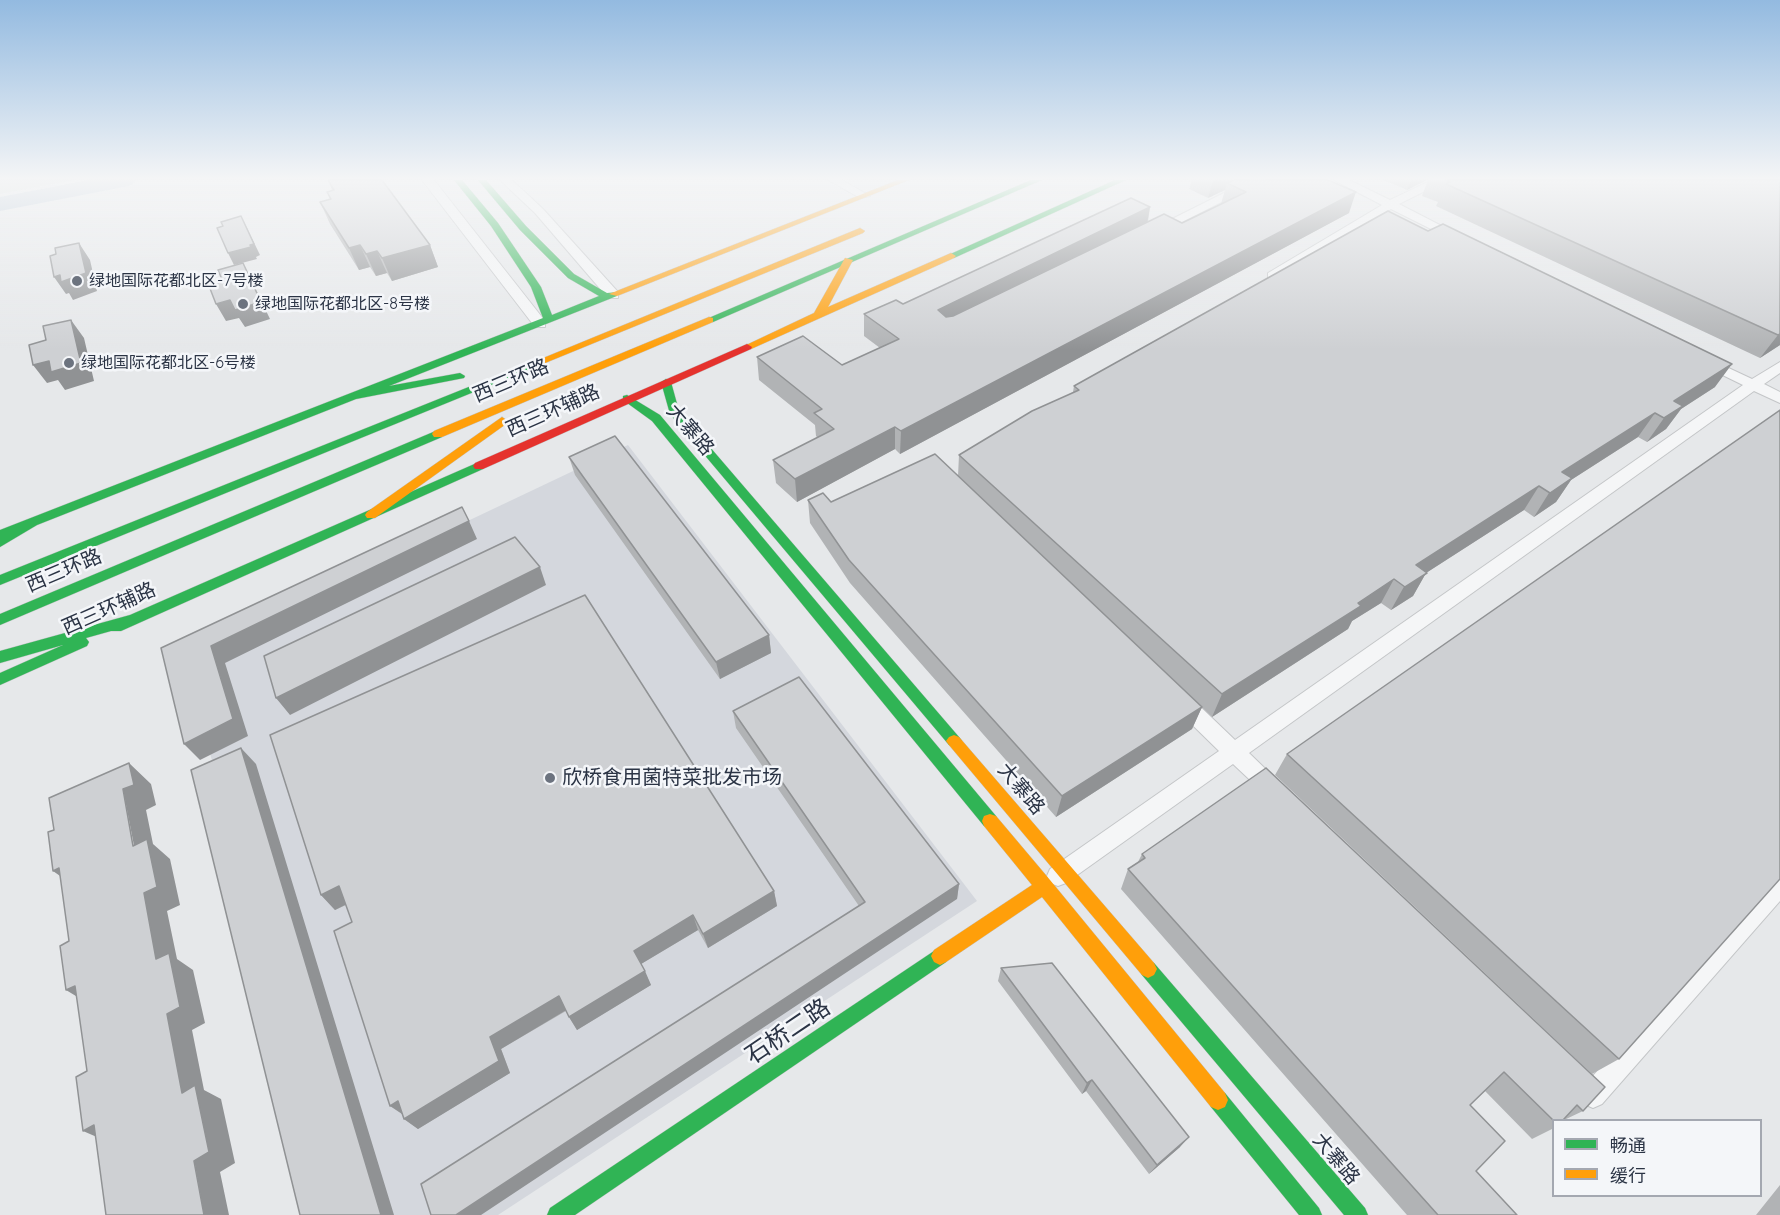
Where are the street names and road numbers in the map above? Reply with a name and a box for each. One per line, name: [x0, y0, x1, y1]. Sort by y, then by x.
street label: 西三环路: [469, 354, 553, 408]
street label: 西三环辅路: [502, 380, 604, 442]
street label: 大寨路: [661, 399, 719, 461]
street label: 西三环路: [22, 544, 106, 598]
street label: 西三环辅路: [58, 578, 160, 640]
street label: 大寨路: [993, 758, 1049, 820]
street label: 石桥二路: [740, 993, 836, 1071]
street label: 大寨路: [1308, 1128, 1364, 1190]

